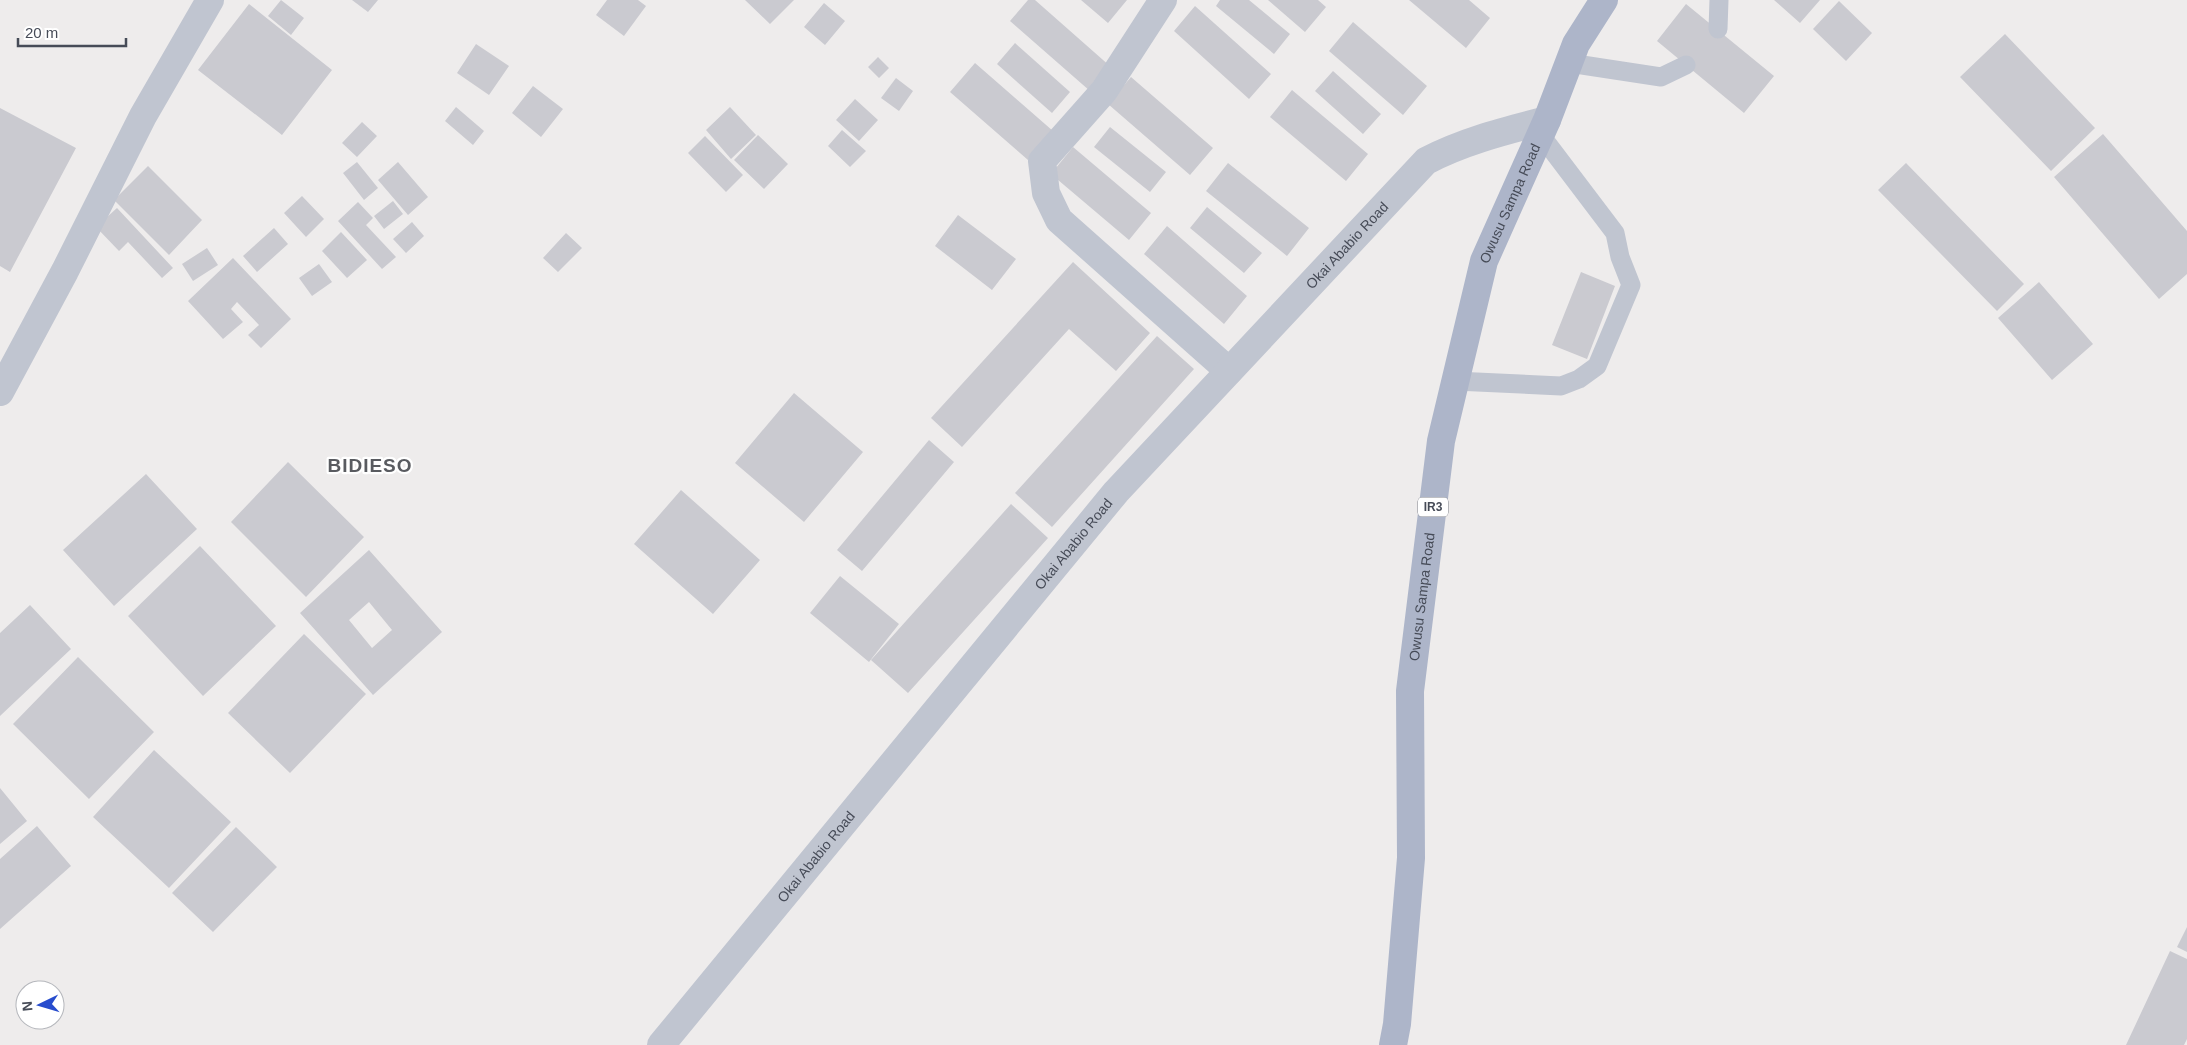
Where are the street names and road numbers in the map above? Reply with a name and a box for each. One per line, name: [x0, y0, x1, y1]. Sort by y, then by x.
street label: Owusu Sampa Road: [1476, 141, 1543, 266]
street label: Okai Ababio Road: [1303, 199, 1391, 292]
street label: Okai Ababio Road: [1031, 495, 1115, 593]
road number: IR3: [1418, 498, 1448, 516]
street label: Owusu Sampa Road: [1406, 532, 1438, 662]
street label: Okai Ababio Road: [774, 808, 858, 905]

